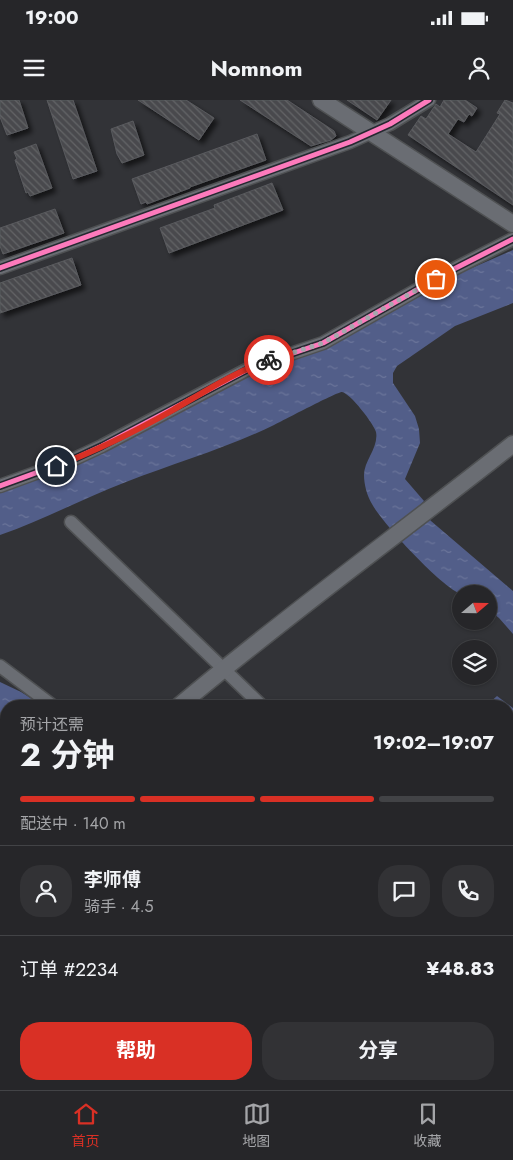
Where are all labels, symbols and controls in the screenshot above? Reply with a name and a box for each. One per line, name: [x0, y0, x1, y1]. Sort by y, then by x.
text: 19:00: [25, 4, 79, 31]
text: Nomnom: [210, 52, 303, 84]
icon: menu: [20, 54, 48, 82]
icon: person: [465, 54, 493, 82]
pin: [415, 258, 457, 300]
icon: bag: [422, 265, 450, 293]
courier: [244, 335, 294, 385]
icon: bike: [255, 346, 283, 374]
pin: [35, 445, 77, 487]
icon: home: [42, 452, 70, 480]
north arrow: [452, 585, 498, 630]
map controls: [452, 585, 497, 685]
button: layers: [452, 640, 497, 685]
text: 预计还需: [20, 713, 84, 736]
text: 19:02–19:07: [373, 729, 494, 756]
text: 2 分钟: [20, 732, 115, 778]
text: 配送中 · 140 m: [20, 812, 126, 835]
button: person: [20, 865, 72, 917]
button: chat: [378, 865, 430, 917]
button: phone: [442, 865, 494, 917]
text: 李师傅: [84, 866, 141, 893]
text: 骑手 · 4.5: [84, 895, 154, 918]
text: ¥48.83: [427, 955, 494, 982]
text: 订单 #2234: [20, 956, 118, 983]
button: 帮助: [20, 1022, 252, 1080]
button: 分享: [262, 1022, 494, 1080]
tab: 首页: [72, 1100, 100, 1151]
tab: 地图: [243, 1100, 271, 1151]
tab: 收藏: [414, 1100, 442, 1151]

